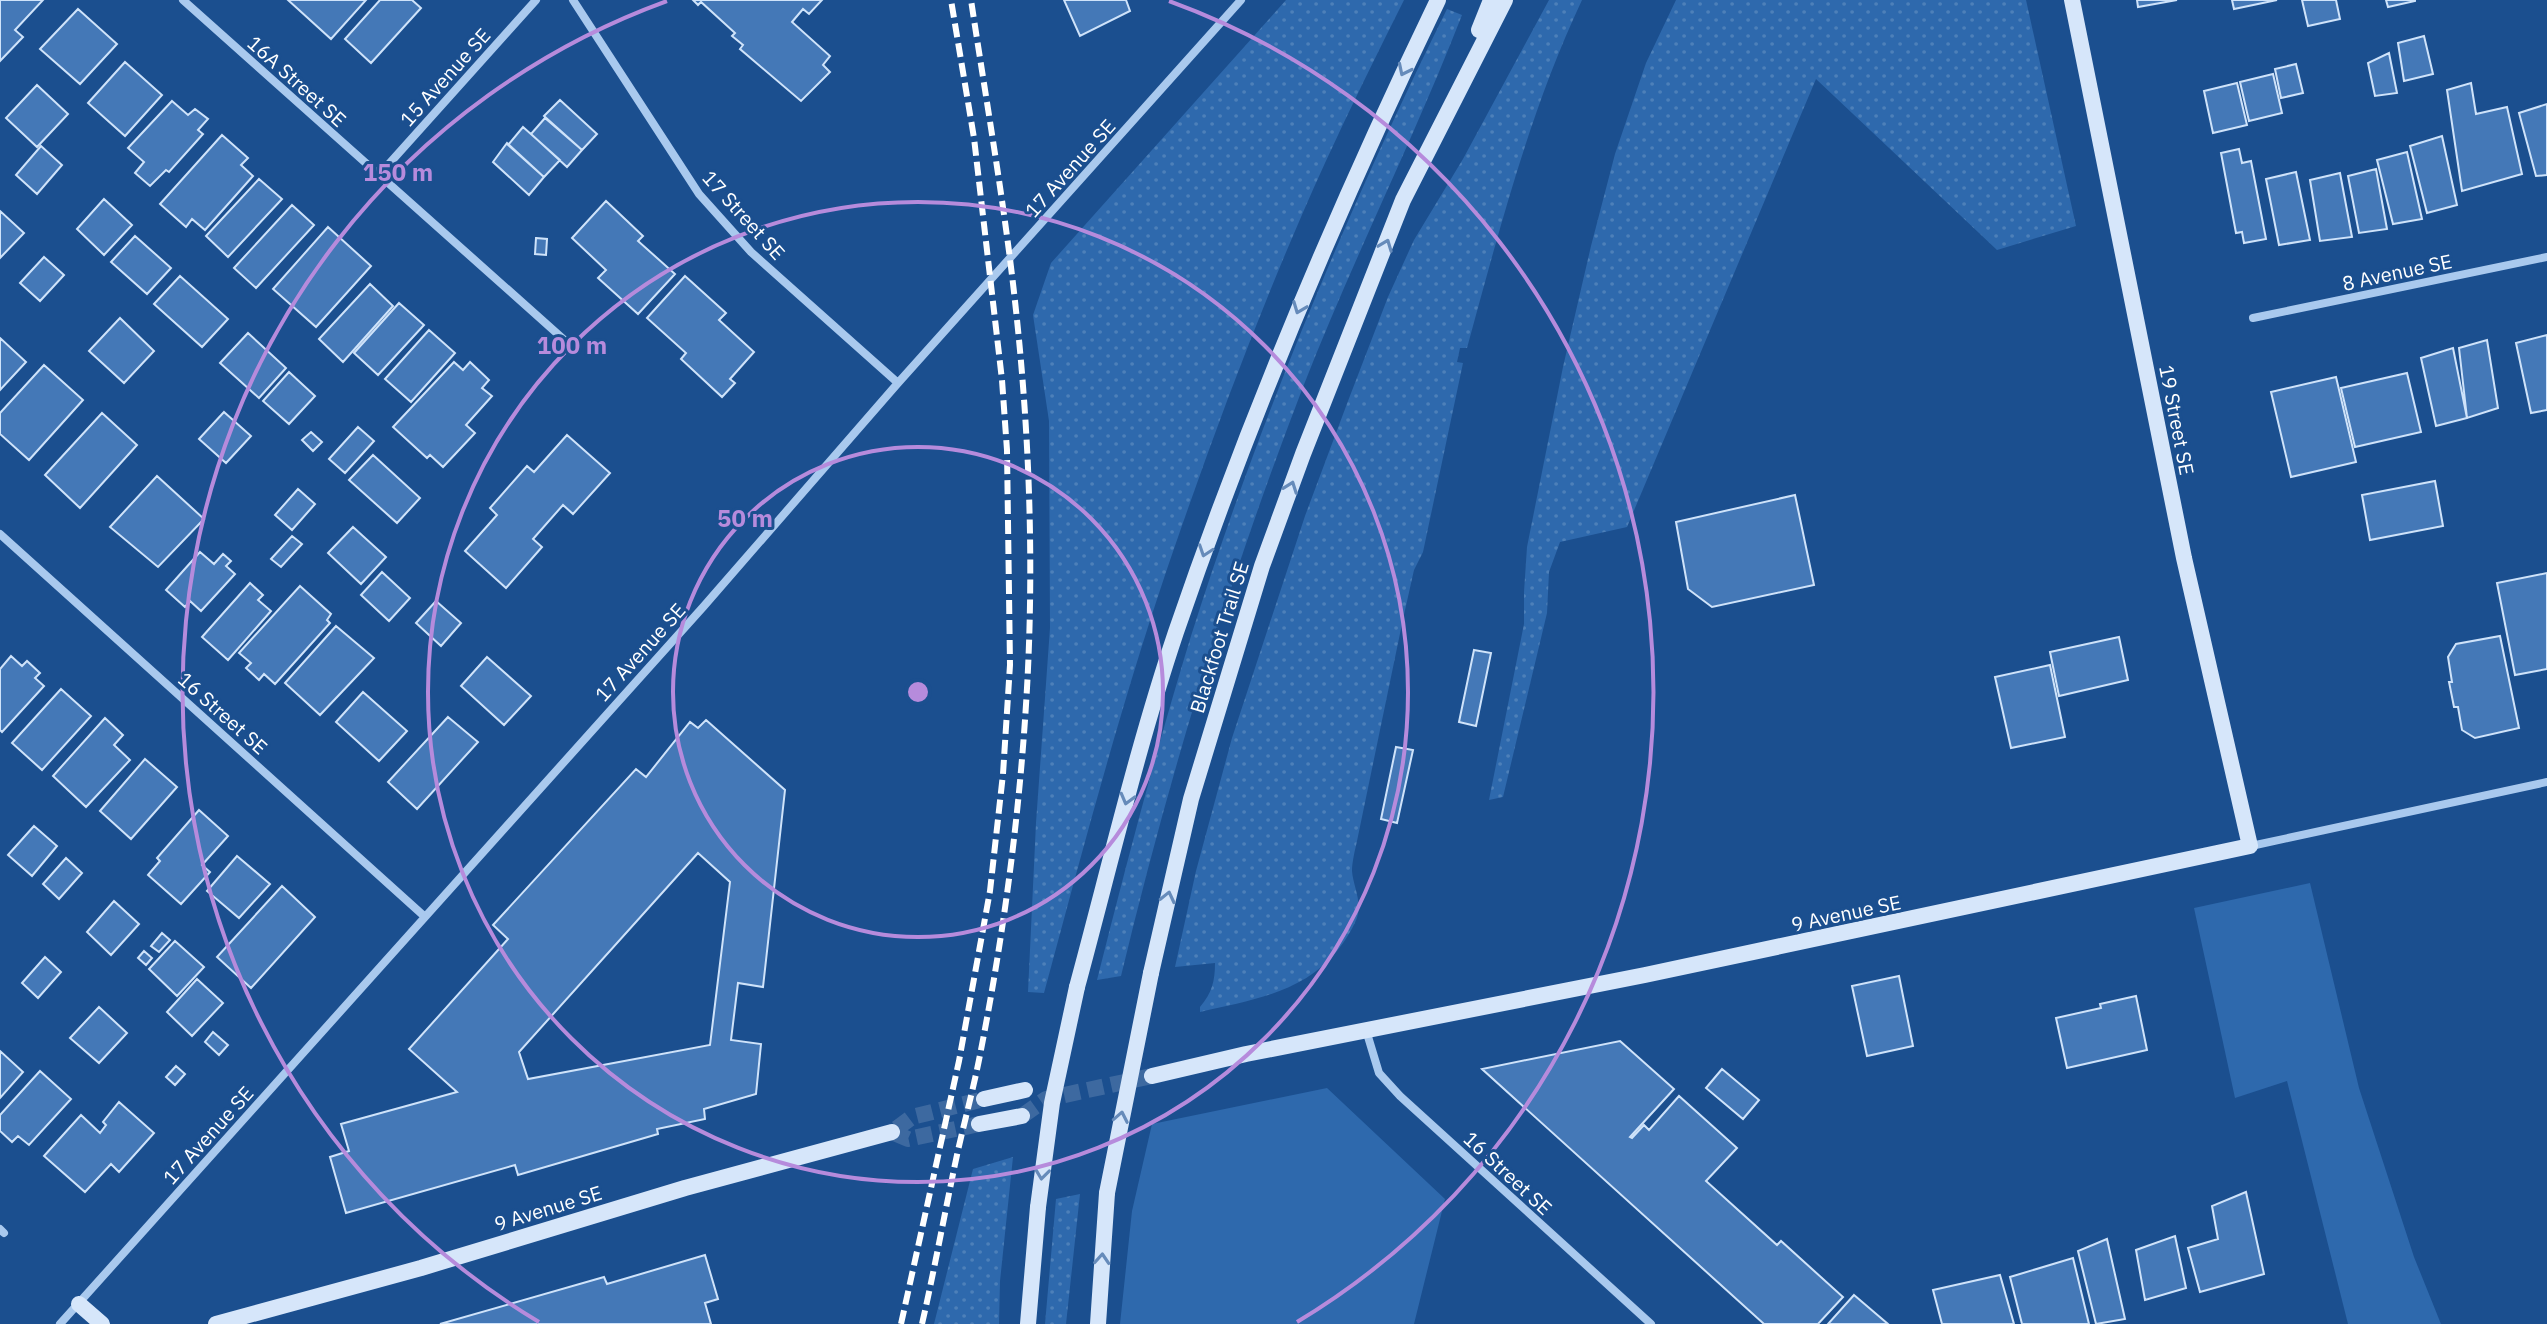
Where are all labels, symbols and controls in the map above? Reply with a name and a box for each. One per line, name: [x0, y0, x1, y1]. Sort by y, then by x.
street label: 15 Avenue SE: [394, 22, 496, 132]
street label: 16A Street SE: [242, 29, 352, 133]
one-way arrow: [1398, 62, 1414, 77]
street label: 17 Avenue SE: [1019, 113, 1121, 223]
text: 150 m: [363, 156, 433, 188]
street label: 17 Street SE: [697, 165, 791, 265]
one-way arrow: [1376, 239, 1393, 253]
street label: 8 Avenue SE: [2340, 247, 2454, 297]
one-way arrow: [1292, 300, 1309, 314]
text: 100 m: [537, 329, 607, 361]
street label: 19 Street SE: [2153, 363, 2201, 477]
one-way arrow: [1281, 481, 1298, 495]
text: 50 m: [717, 502, 773, 534]
one-way arrow: [1198, 543, 1214, 557]
street label: Blackfoot Trail SE: [1183, 558, 1255, 716]
street label: 17 Avenue SE: [589, 597, 691, 707]
street label: 16 Street SE: [173, 666, 273, 760]
centre of rings: [904, 678, 932, 706]
one-way arrow: [1120, 791, 1137, 805]
street label: 9 Avenue SE: [1789, 888, 1903, 938]
one-way arrow: [1159, 891, 1176, 904]
street label: 17 Avenue SE: [157, 1080, 259, 1190]
one-way arrow: [1112, 1110, 1129, 1124]
street label: 16 Street SE: [1458, 1125, 1558, 1221]
one-way arrow: [1034, 1167, 1051, 1181]
street label: 9 Avenue SE: [491, 1179, 605, 1237]
one-way arrow: [1094, 1252, 1111, 1265]

